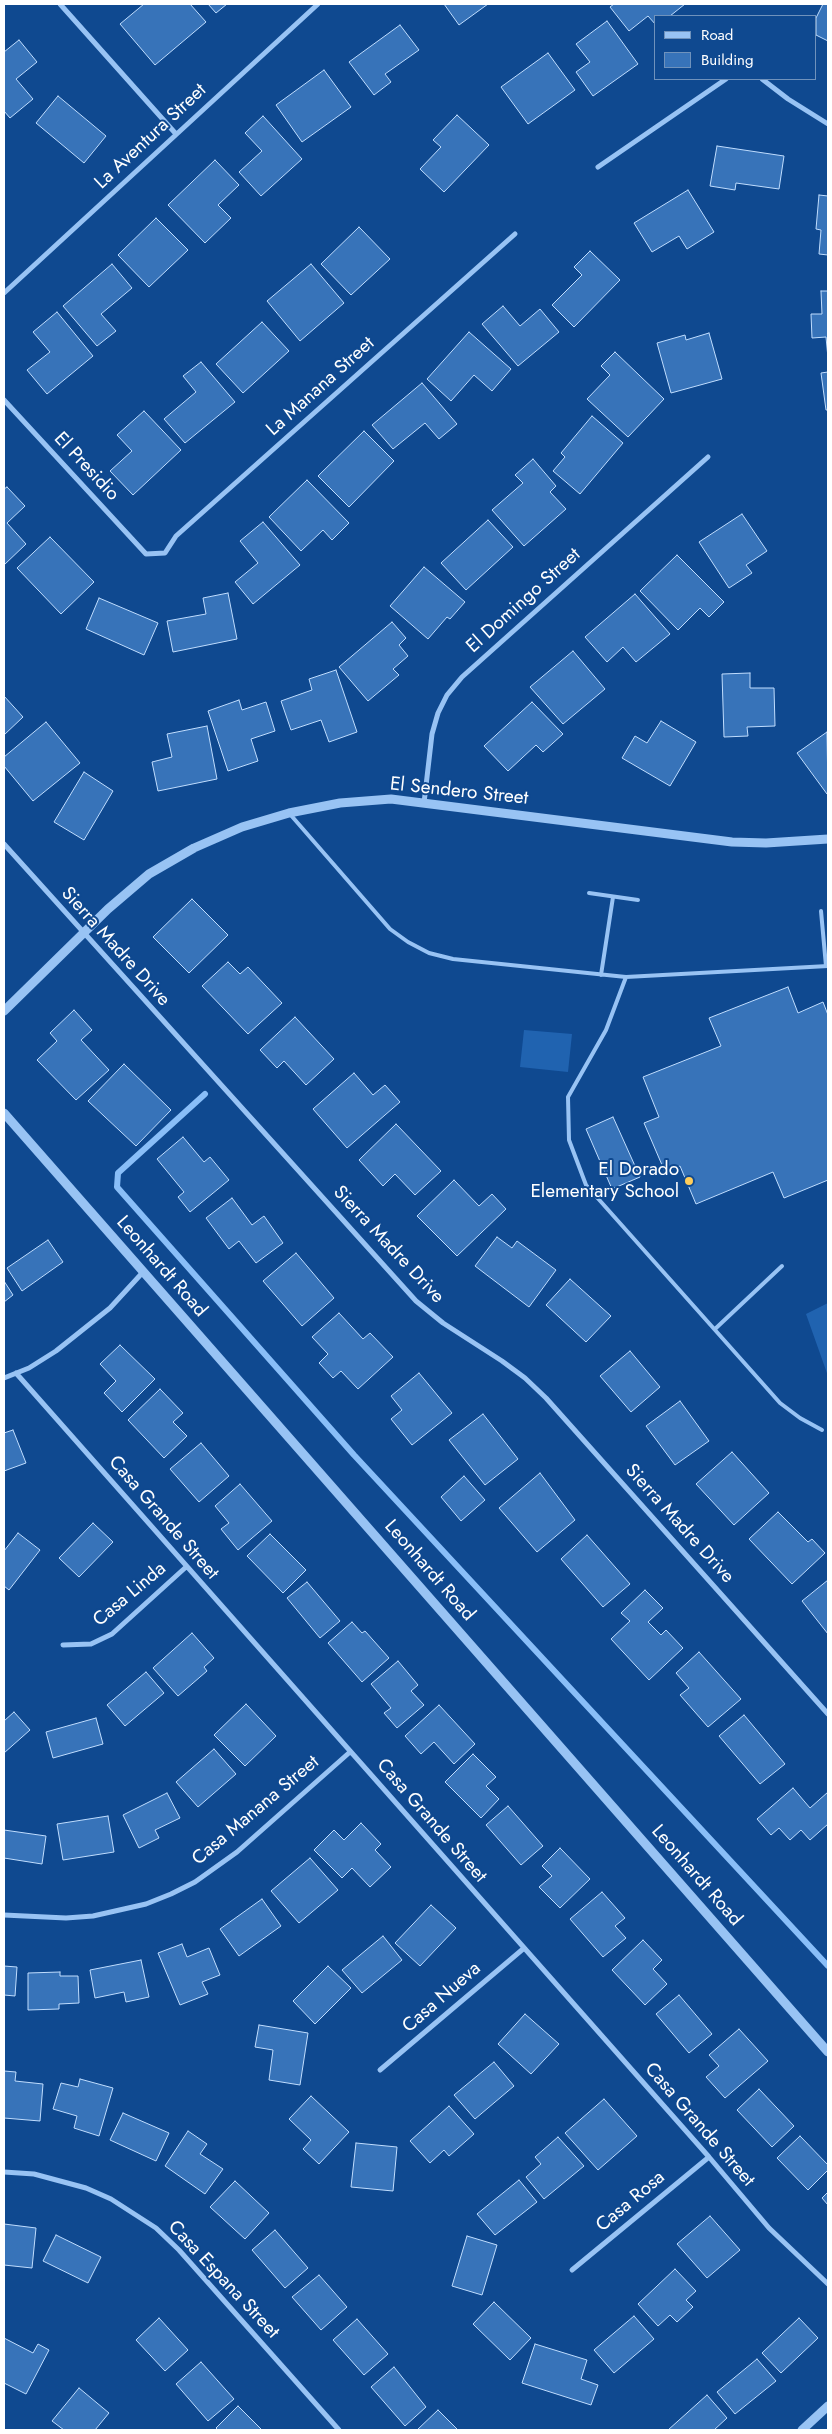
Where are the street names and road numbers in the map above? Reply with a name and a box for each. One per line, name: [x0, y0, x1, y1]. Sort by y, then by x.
street label: La Aventura Street: [91, 80, 211, 194]
street label: La Manana Street: [262, 333, 380, 441]
street label: El Presidio: [49, 428, 123, 506]
street label: El Domingo Street: [462, 544, 586, 658]
street label: El Sendero Street: [389, 773, 529, 811]
street label: Sierra Madre Drive: [56, 883, 174, 1011]
street label: Sierra Madre Drive: [328, 1182, 448, 1308]
street label: Leonhardt Road: [111, 1212, 211, 1322]
street label: Casa Grande Street: [103, 1451, 223, 1585]
street label: Sierra Madre Drive: [620, 1460, 738, 1588]
street label: Leonhardt Road: [379, 1516, 479, 1626]
street label: Casa Linda: [89, 1558, 171, 1632]
street label: Casa Manana Street: [188, 1751, 324, 1871]
street label: Casa Grande Street: [371, 1754, 491, 1888]
street label: Leonhardt Road: [646, 1821, 746, 1931]
street label: Casa Nueva: [398, 1958, 486, 2038]
street label: Casa Grande Street: [639, 2058, 759, 2192]
street label: Casa Rosa: [592, 2167, 670, 2237]
street label: Casa Espana Street: [163, 2216, 283, 2344]

